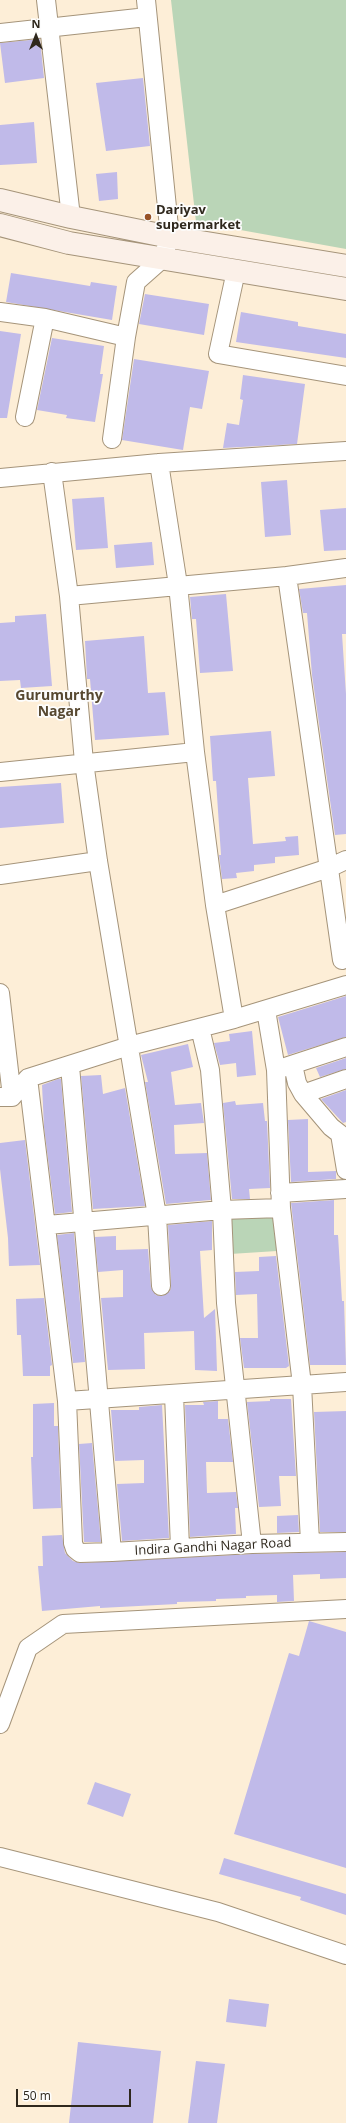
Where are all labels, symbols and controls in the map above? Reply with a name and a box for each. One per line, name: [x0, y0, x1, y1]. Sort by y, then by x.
north arrow: [16, 16, 56, 56]
text: N: [32, 16, 40, 31]
place label: Dariyav supermarket: [156, 202, 241, 233]
marker: Dariyav supermarket: [143, 212, 153, 222]
district label: Gurumurthy Nagar: [15, 688, 103, 720]
street label: Indira Gandhi Nagar Road: [134, 1535, 292, 1559]
scale bar: [18, 2081, 133, 2107]
text: 50 m: [23, 2087, 51, 2104]

